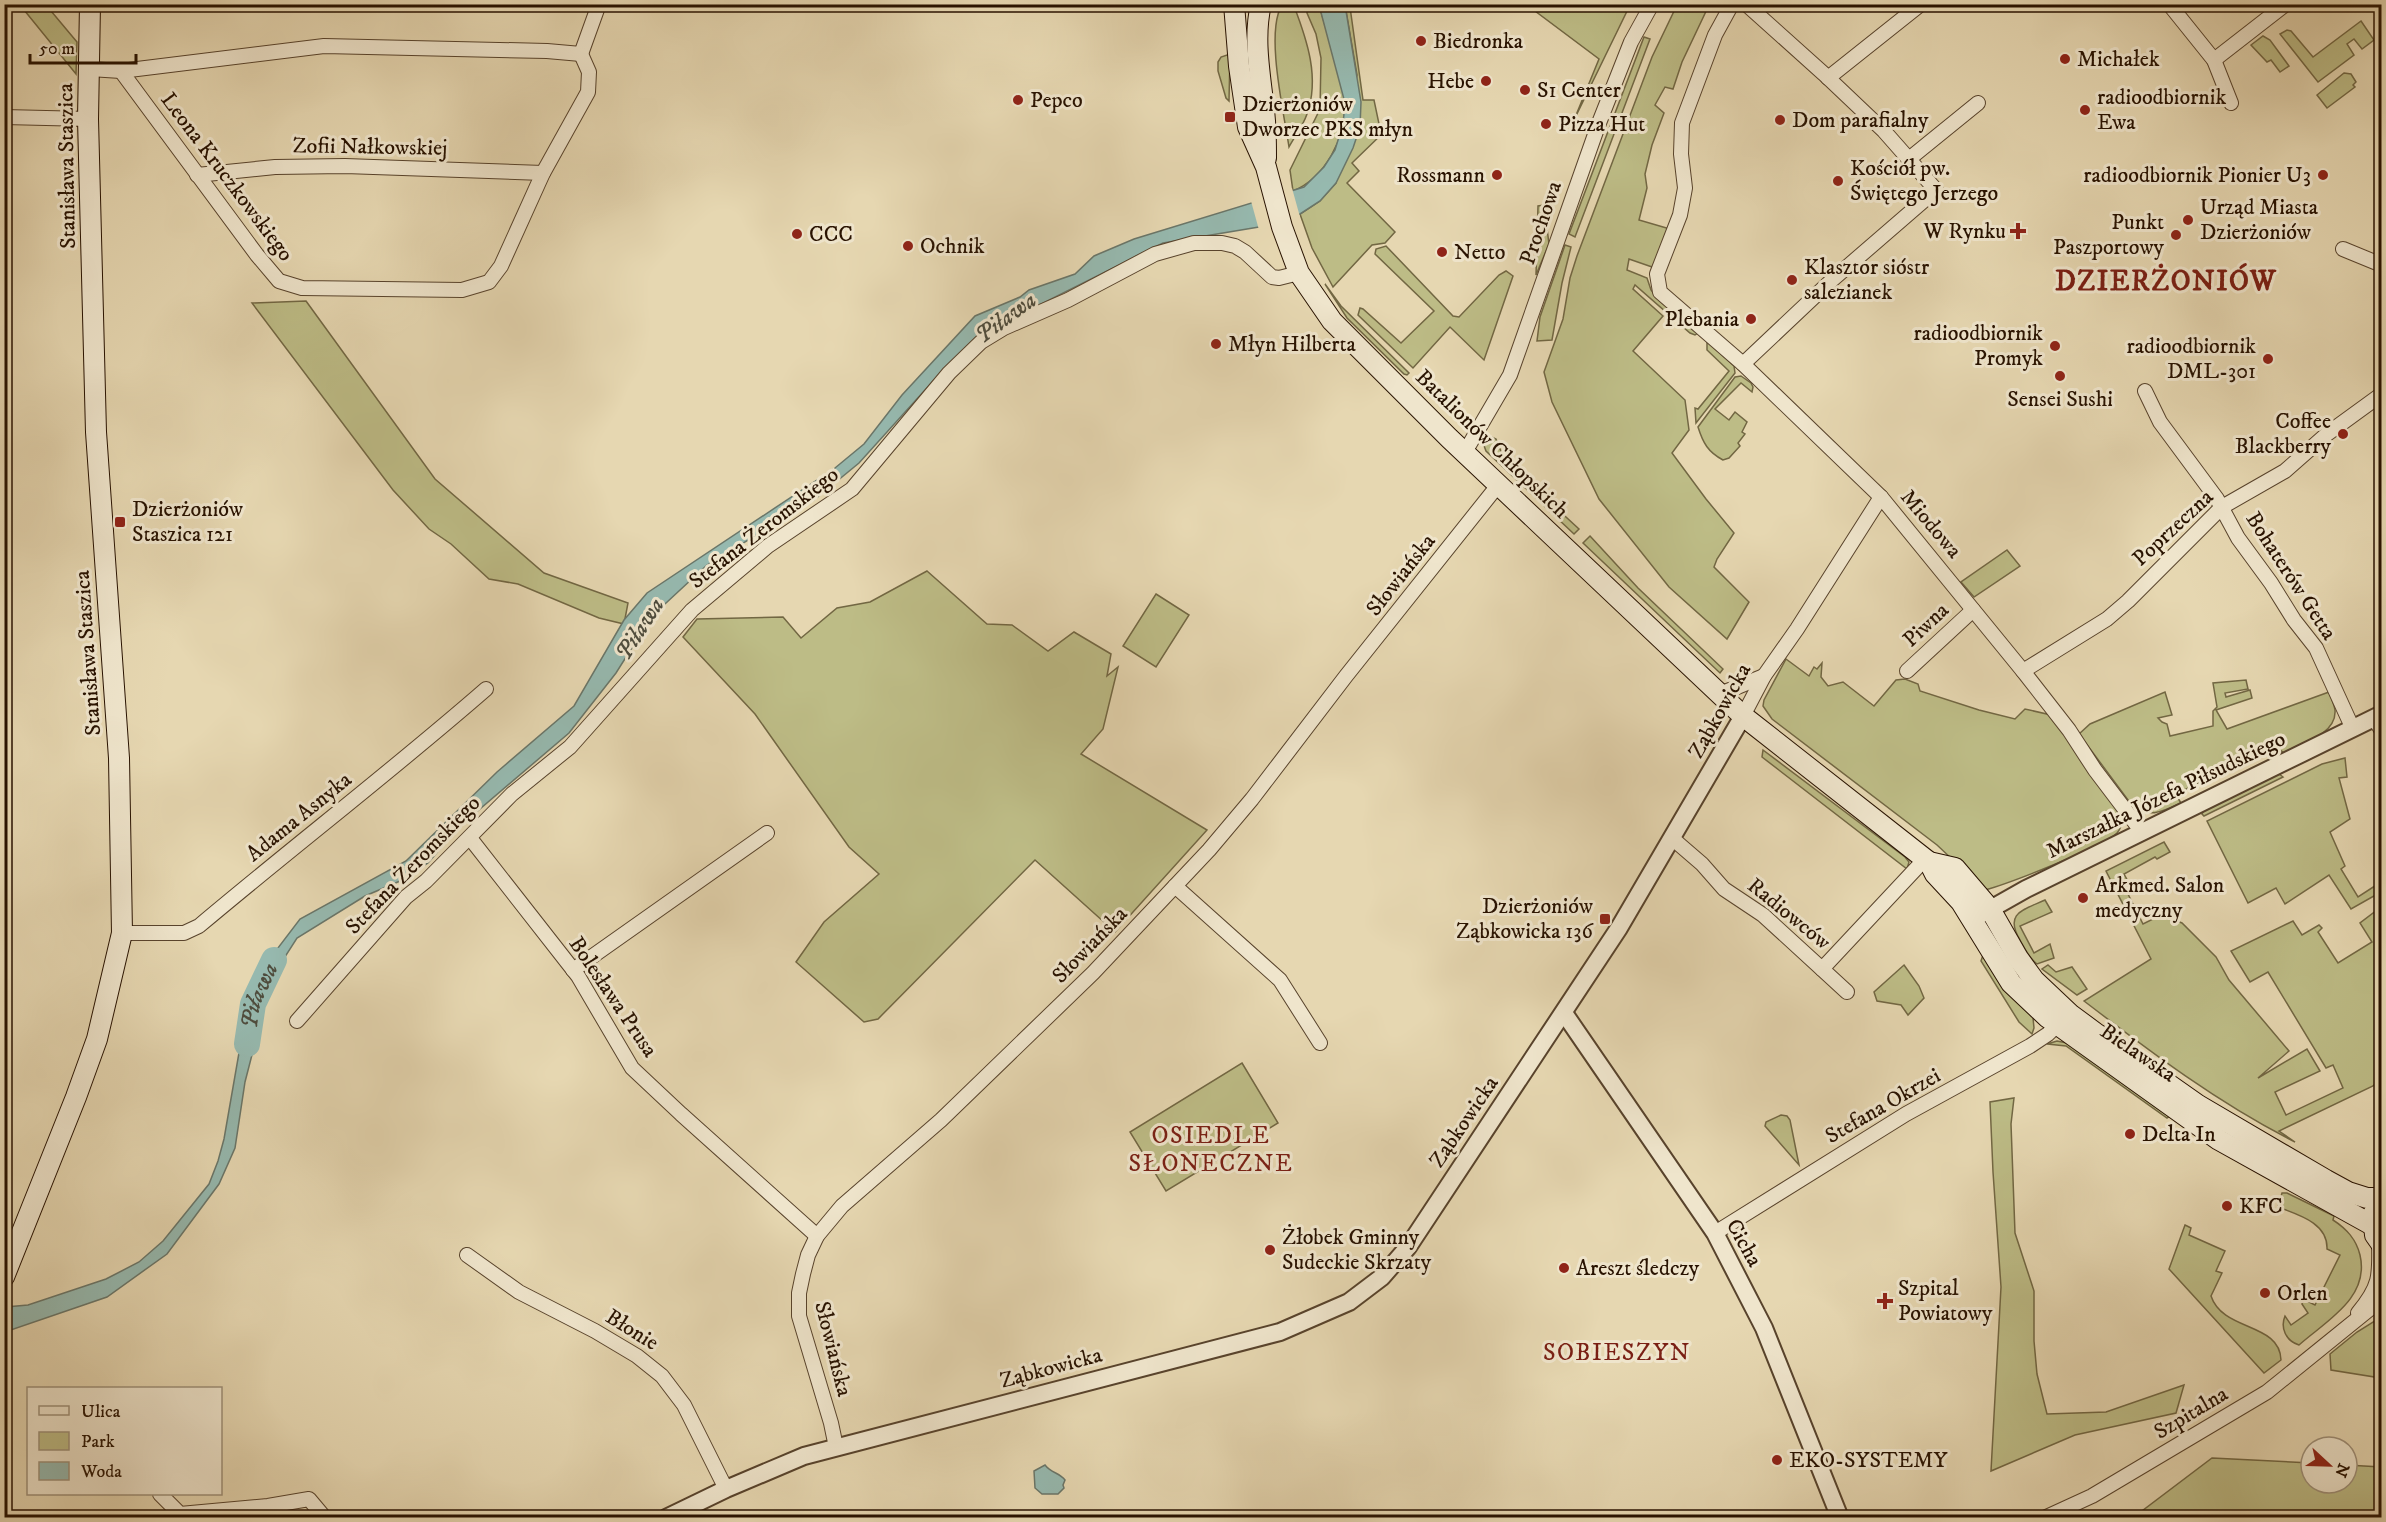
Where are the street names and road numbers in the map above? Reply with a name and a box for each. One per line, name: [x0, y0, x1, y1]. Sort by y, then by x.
street label: Stanisława Staszica: [52, 82, 82, 249]
street label: Leona Kruczkowskiego: [155, 87, 299, 267]
street label: Zofii Nałkowskiej: [292, 132, 448, 162]
street label: Prochowa: [1514, 177, 1568, 268]
street label: Batalionów Chłopskich: [1410, 364, 1575, 524]
street label: Stefana Żeromskiego: [684, 461, 844, 595]
street label: Poprzeczna: [2127, 483, 2220, 572]
street label: Miodowa: [1894, 484, 1968, 564]
street label: Bohaterów Getta: [2240, 507, 2343, 646]
street label: Słowiańska: [1361, 528, 1442, 621]
street label: Stanisława Staszica: [69, 569, 107, 737]
street label: Piwna: [1897, 597, 1955, 653]
street label: Ząbkowicka: [1683, 658, 1757, 763]
street label: Marszałka Józefa Piłsudskiego: [2042, 725, 2290, 865]
street label: Adama Asnyka: [241, 766, 358, 868]
street label: Stefana Żeromskiego: [340, 790, 486, 940]
street label: Radiowców: [1742, 872, 1836, 956]
street label: Słowiańska: [1047, 900, 1134, 989]
street label: Bolesława Prusa: [563, 932, 664, 1063]
street label: Bielawska: [2095, 1018, 2182, 1089]
street label: Stefana Okrzei: [1821, 1062, 1945, 1150]
street label: Ząbkowicka: [1424, 1071, 1505, 1173]
street label: Cicha: [1720, 1214, 1768, 1272]
street label: Słowiańska: [808, 1299, 858, 1400]
street label: Błonie: [601, 1303, 663, 1357]
street label: Ząbkowicka: [997, 1341, 1106, 1395]
street label: Szpitalna: [2149, 1380, 2233, 1446]

